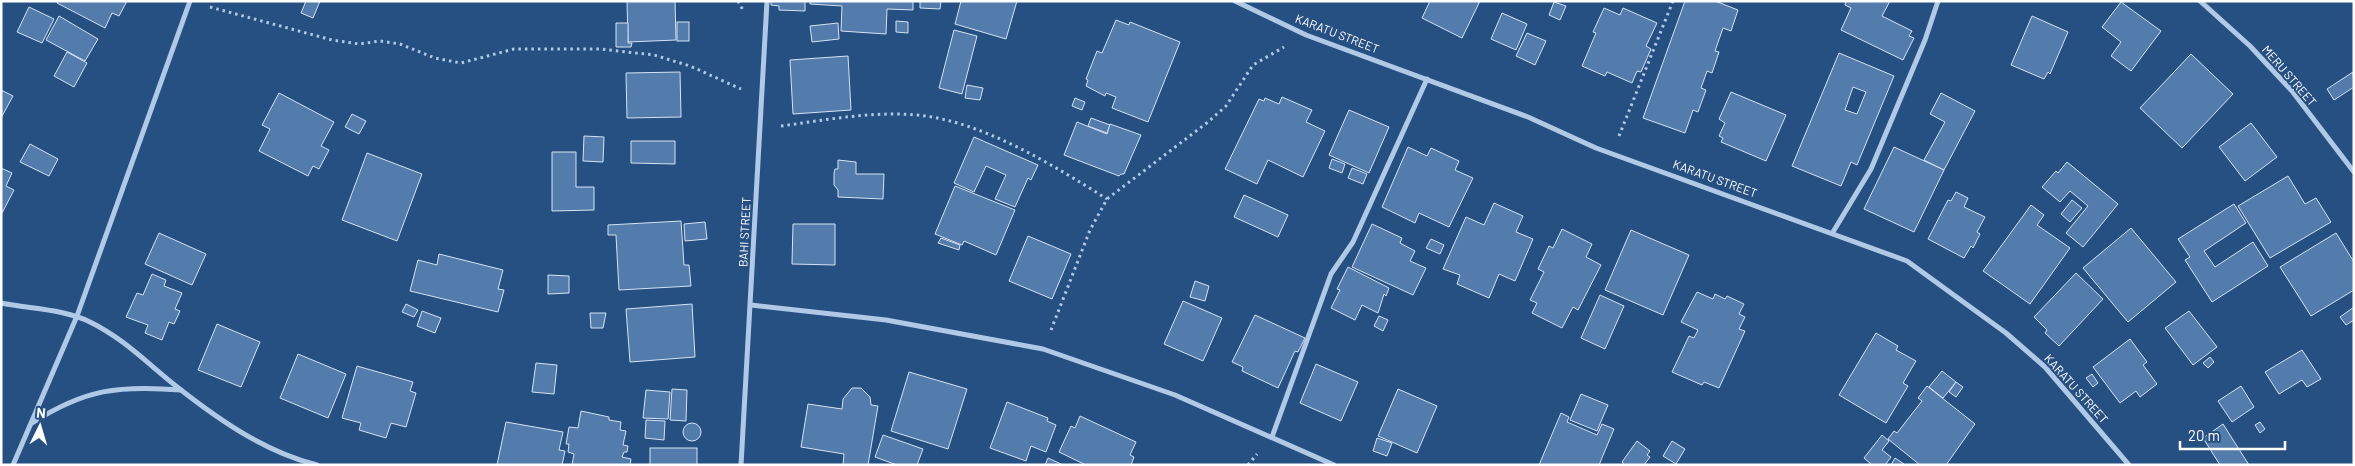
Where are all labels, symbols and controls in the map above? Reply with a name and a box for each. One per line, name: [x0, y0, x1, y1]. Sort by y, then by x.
street label: KARATU STREET: [1294, 11, 1381, 56]
street label: MERU STREET: [2260, 42, 2320, 109]
street label: KARATU STREET: [1671, 156, 1759, 200]
street label: BAHI STREET: [735, 196, 753, 267]
street label: KARATU STREET: [2042, 351, 2112, 426]
north arrow: [15, 401, 65, 451]
text: N: [36, 404, 47, 421]
scale bar: [2180, 418, 2285, 450]
text: 20 m: [2188, 426, 2220, 444]

